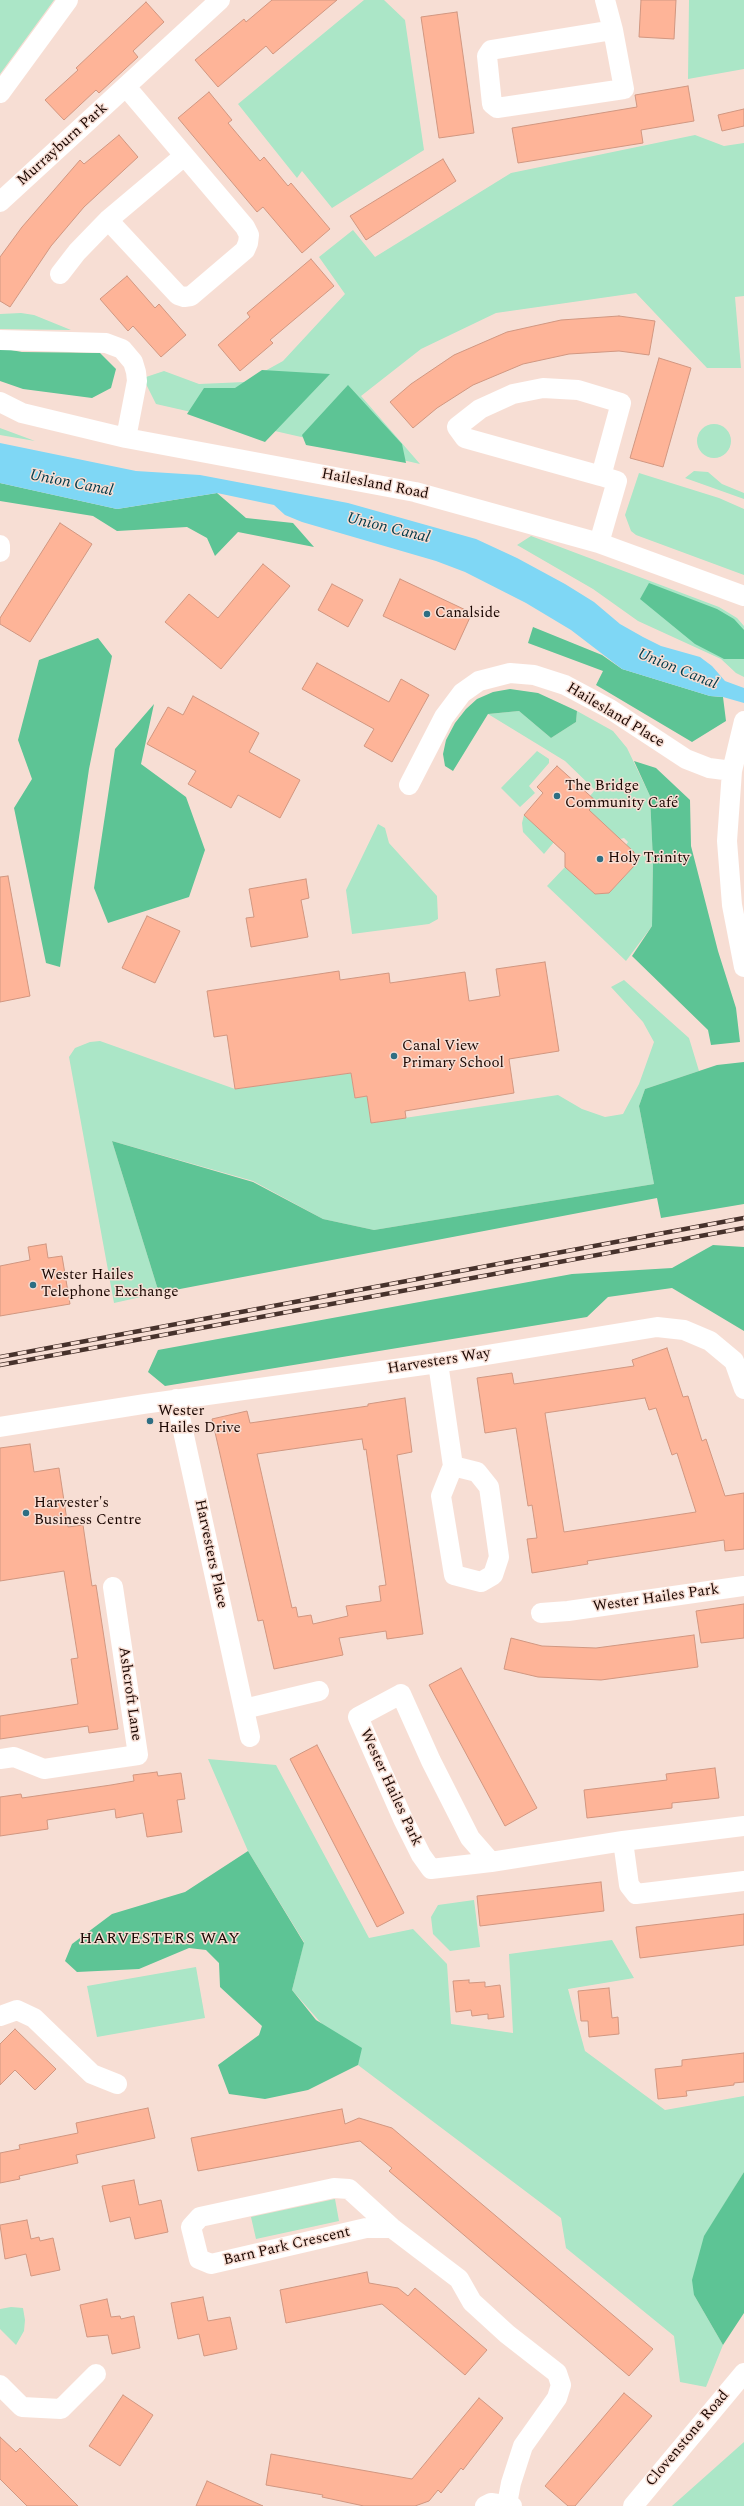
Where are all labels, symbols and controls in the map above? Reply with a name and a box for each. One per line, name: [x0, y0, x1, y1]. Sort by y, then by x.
street label: Murrayburn Park: [14, 100, 112, 190]
water label: Union Canal: [27, 466, 115, 502]
street label: Hailesland Road: [320, 466, 430, 504]
water label: Union Canal: [344, 509, 432, 549]
place label: Canalside: [435, 605, 500, 623]
marker: Canalside: [422, 609, 432, 619]
water label: Union Canal: [634, 645, 720, 695]
street label: Hailesland Place: [563, 680, 667, 752]
place label: The Bridge Community Café: [565, 778, 678, 813]
marker: The Bridge Community Café: [552, 791, 562, 801]
place label: Holy Trinity: [608, 850, 690, 868]
marker: Holy Trinity: [595, 854, 605, 864]
place label: Canal View Primary School: [402, 1038, 504, 1073]
marker: Canal View Primary School: [389, 1051, 399, 1061]
place label: Wester Hailes Telephone Exchange: [41, 1267, 179, 1302]
marker: Wester Hailes Telephone Exchange: [28, 1280, 38, 1290]
street label: Harvesters Way: [386, 1345, 492, 1379]
place label: Wester Hailes Drive: [158, 1403, 241, 1438]
marker: Wester Hailes Drive: [145, 1416, 155, 1426]
place label: Harvester's Business Centre: [34, 1495, 142, 1530]
street label: Harvesters Place: [190, 1498, 230, 1610]
marker: Harvester's Business Centre: [21, 1508, 31, 1518]
street label: Wester Hailes Park: [592, 1581, 720, 1617]
street label: Ashcroft Lane: [114, 1646, 144, 1742]
street label: Wester Hailes Park: [355, 1727, 425, 1849]
district label: HARVESTERS WAY: [79, 1930, 241, 1950]
street label: Barn Park Crescent: [222, 2224, 352, 2270]
street label: Clovenstone Road: [643, 2387, 733, 2491]

